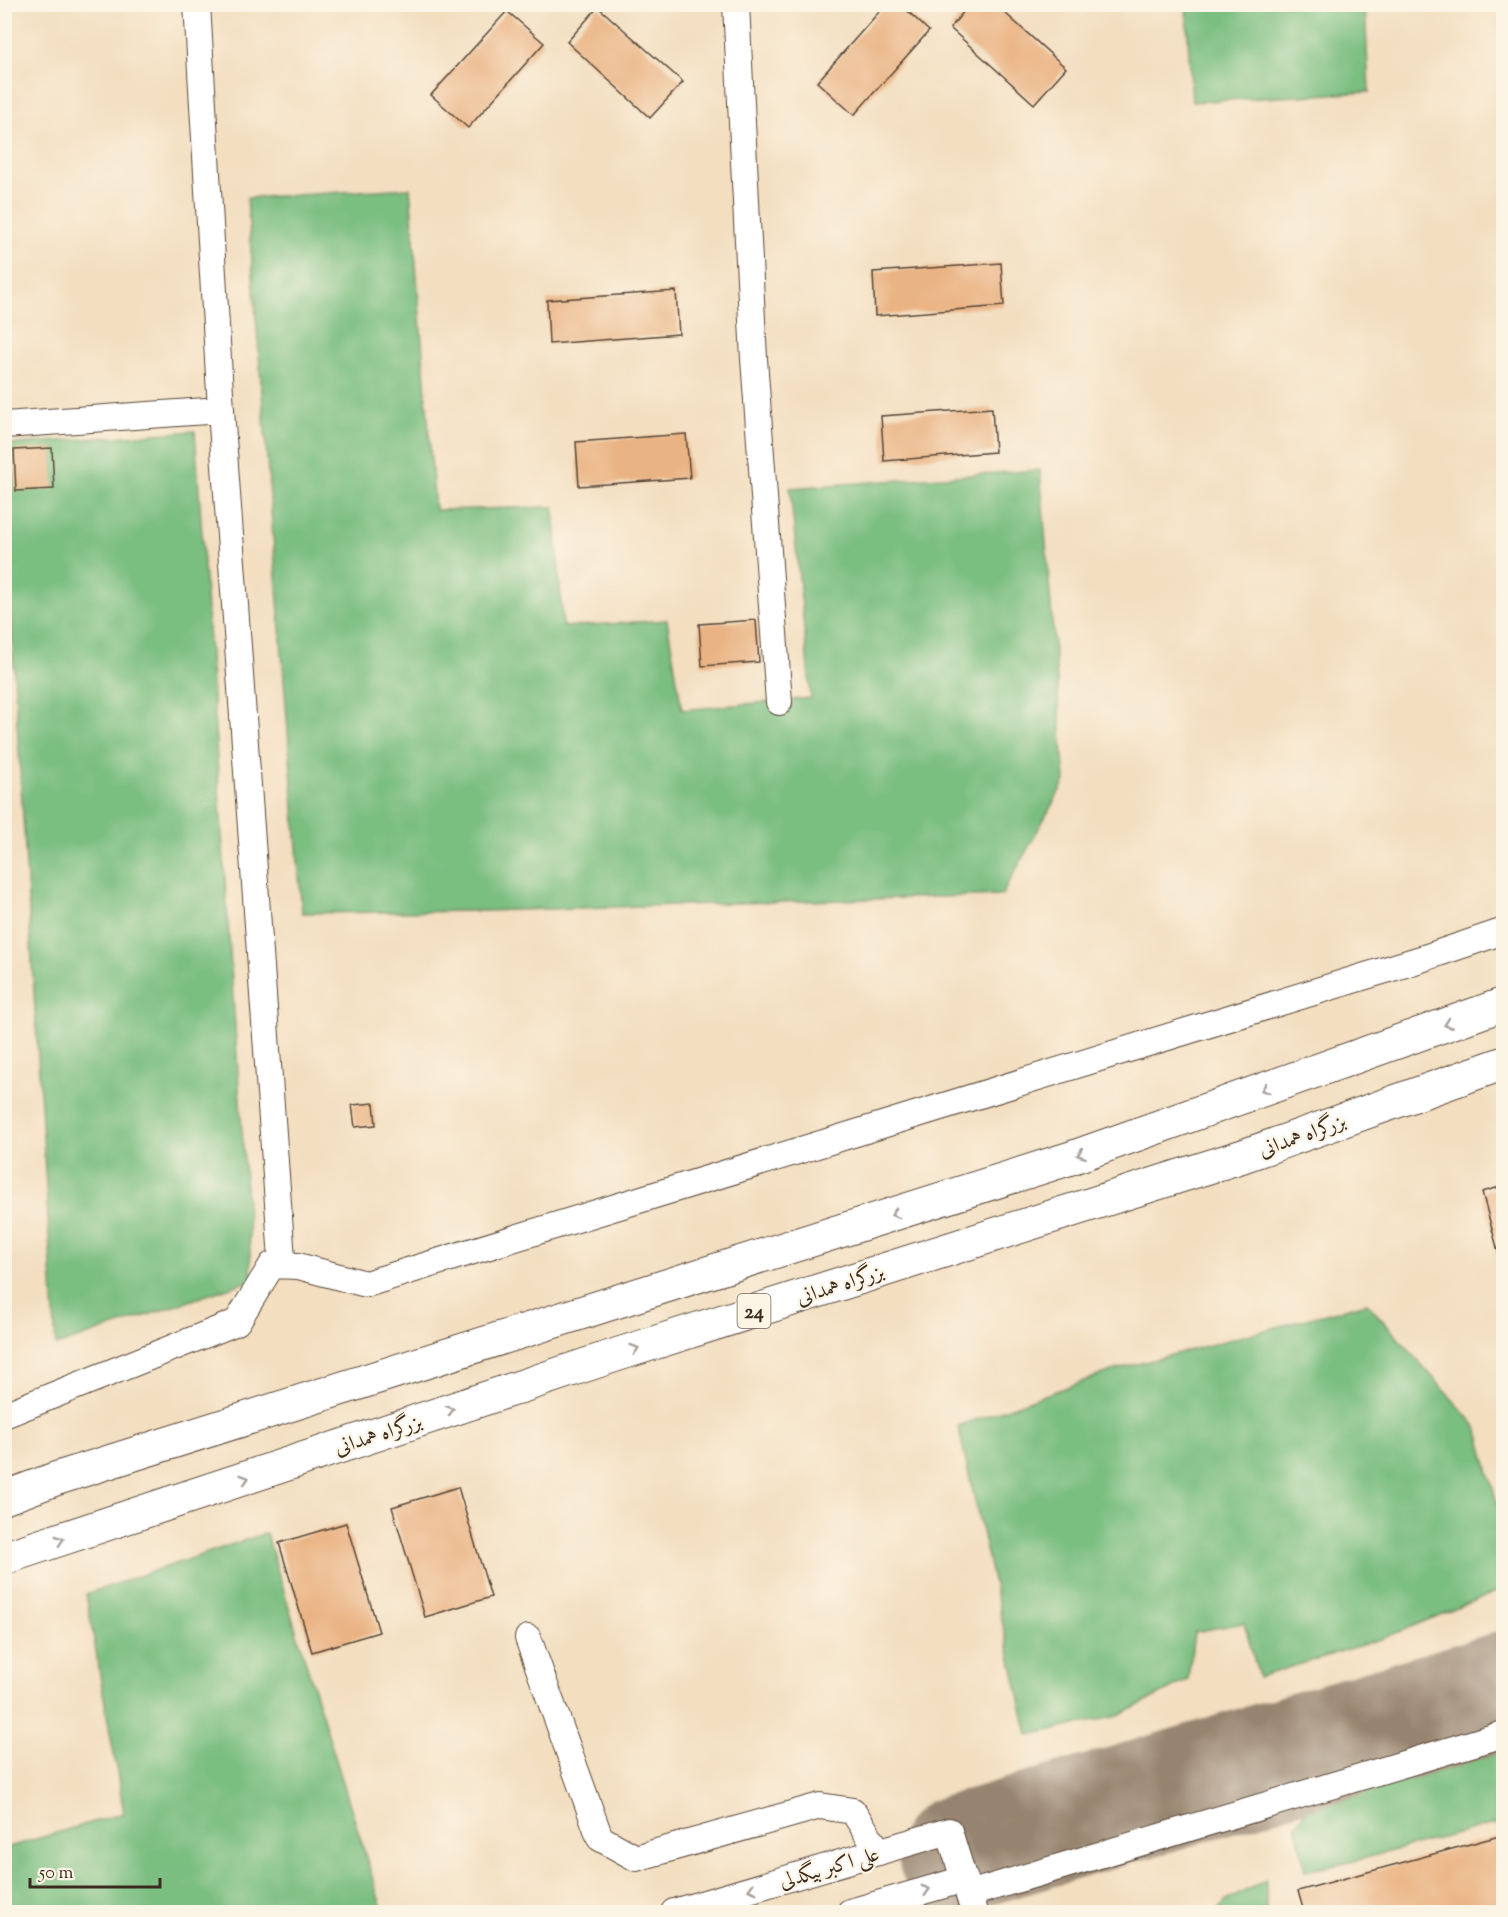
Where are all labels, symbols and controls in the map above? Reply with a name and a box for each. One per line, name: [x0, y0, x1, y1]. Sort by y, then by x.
one-way arrow: [1443, 1016, 1454, 1029]
one-way arrow: [1260, 1081, 1271, 1094]
street label: بزرگراه همدانی: [1255, 1106, 1351, 1166]
one-way arrow: [1076, 1147, 1087, 1160]
one-way arrow: [890, 1206, 901, 1219]
street label: بزرگراه همدانی: [793, 1257, 889, 1314]
road number: 24: [738, 1294, 771, 1328]
one-way arrow: [629, 1344, 640, 1356]
one-way arrow: [444, 1405, 455, 1418]
street label: بزرگراه همدانی: [331, 1407, 427, 1464]
one-way arrow: [239, 1473, 250, 1486]
one-way arrow: [54, 1534, 65, 1547]
street label: علی اکبر بیگدلی: [776, 1840, 883, 1898]
scale bar: [30, 1851, 160, 1889]
text: 50 m: [38, 1861, 74, 1887]
one-way arrow: [747, 1882, 758, 1894]
one-way arrow: [920, 1885, 931, 1897]

